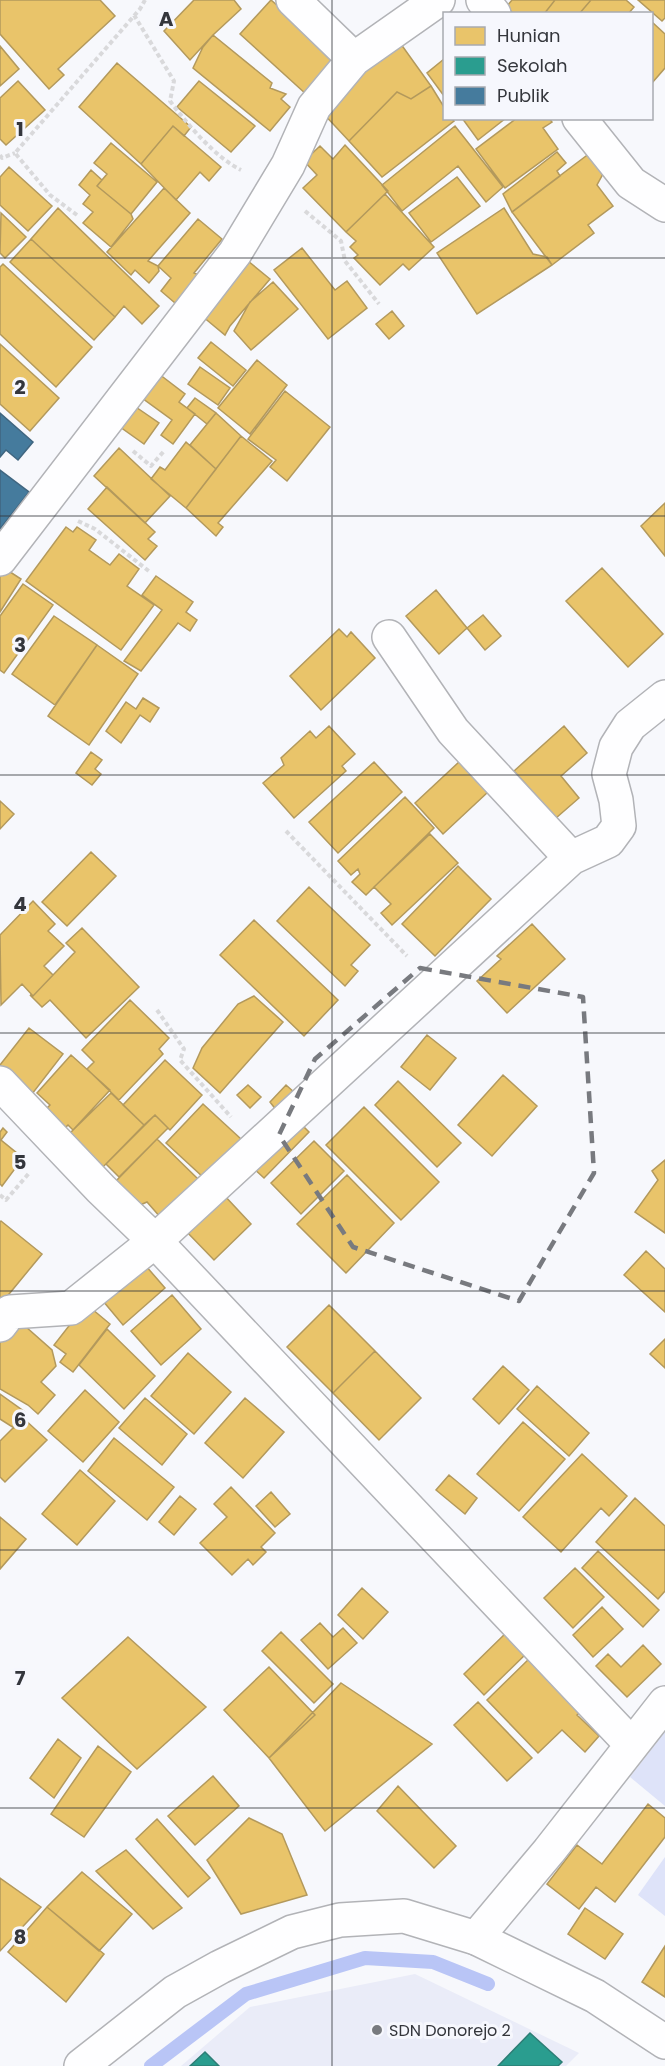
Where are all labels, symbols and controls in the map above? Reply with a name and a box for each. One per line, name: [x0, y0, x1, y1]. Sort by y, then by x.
text: A: [159, 5, 174, 33]
legend: [443, 12, 653, 120]
text: Hunian: [497, 23, 561, 48]
text: Sekolah: [497, 53, 568, 78]
text: Publik: [497, 83, 550, 108]
text: 1: [16, 115, 24, 143]
text: 2: [14, 373, 26, 401]
text: 3: [14, 631, 26, 659]
text: 4: [13, 890, 27, 918]
text: 5: [14, 1148, 27, 1176]
text: 6: [14, 1406, 26, 1434]
text: 7: [15, 1664, 26, 1692]
text: 8: [14, 1923, 26, 1951]
place label: SDN Donorejo 2: [389, 2019, 511, 2042]
marker: SDN Donorejo 2: [370, 2023, 384, 2037]

